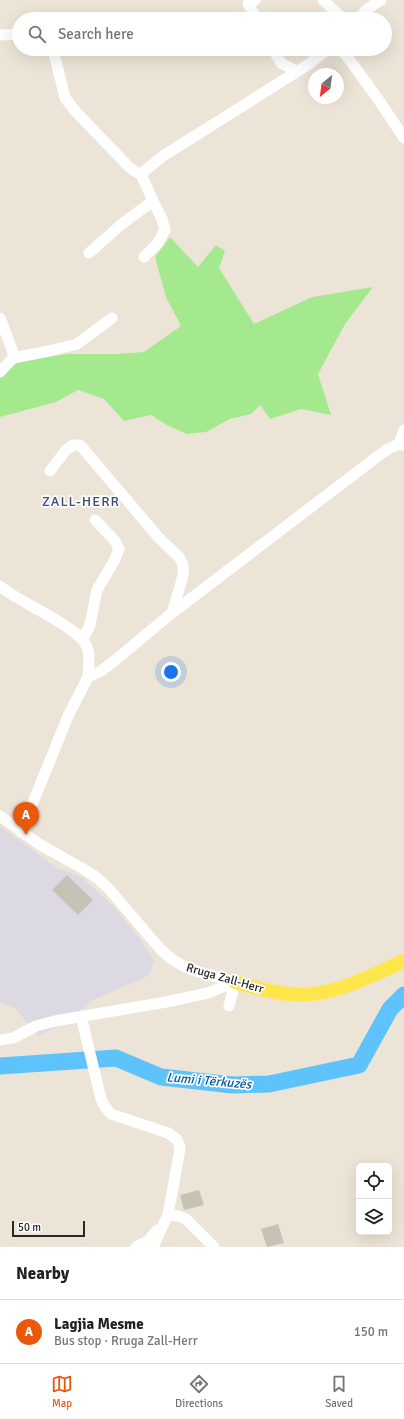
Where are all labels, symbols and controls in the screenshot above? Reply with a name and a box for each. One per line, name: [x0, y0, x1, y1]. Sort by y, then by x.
search box: [12, 12, 392, 56]
icon: search: [26, 23, 48, 45]
text: Search here: [58, 25, 134, 43]
north arrow: [308, 68, 344, 104]
district label: ZALL-HERR: [42, 493, 120, 510]
your location: [161, 662, 181, 682]
pin: A: [13, 802, 39, 835]
street label: Rruga Zall-Herr: [184, 960, 266, 997]
water label: Lumi i Tërkuzës: [166, 1069, 253, 1093]
map controls: [356, 1163, 392, 1235]
button: locate: [356, 1163, 392, 1199]
button: layers: [356, 1199, 392, 1235]
scale bar: [12, 1219, 85, 1238]
text: 50 m: [18, 1221, 41, 1234]
text: Nearby: [16, 1263, 69, 1284]
text: Lagjia Mesme: [54, 1315, 144, 1333]
text: A: [25, 1324, 33, 1340]
text: 150 m: [354, 1324, 388, 1340]
text: Bus stop · Rruga Zall-Herr: [54, 1333, 197, 1349]
tab: Map: [51, 1373, 73, 1410]
tab: Directions: [175, 1373, 223, 1410]
tab: Saved: [325, 1373, 353, 1410]

